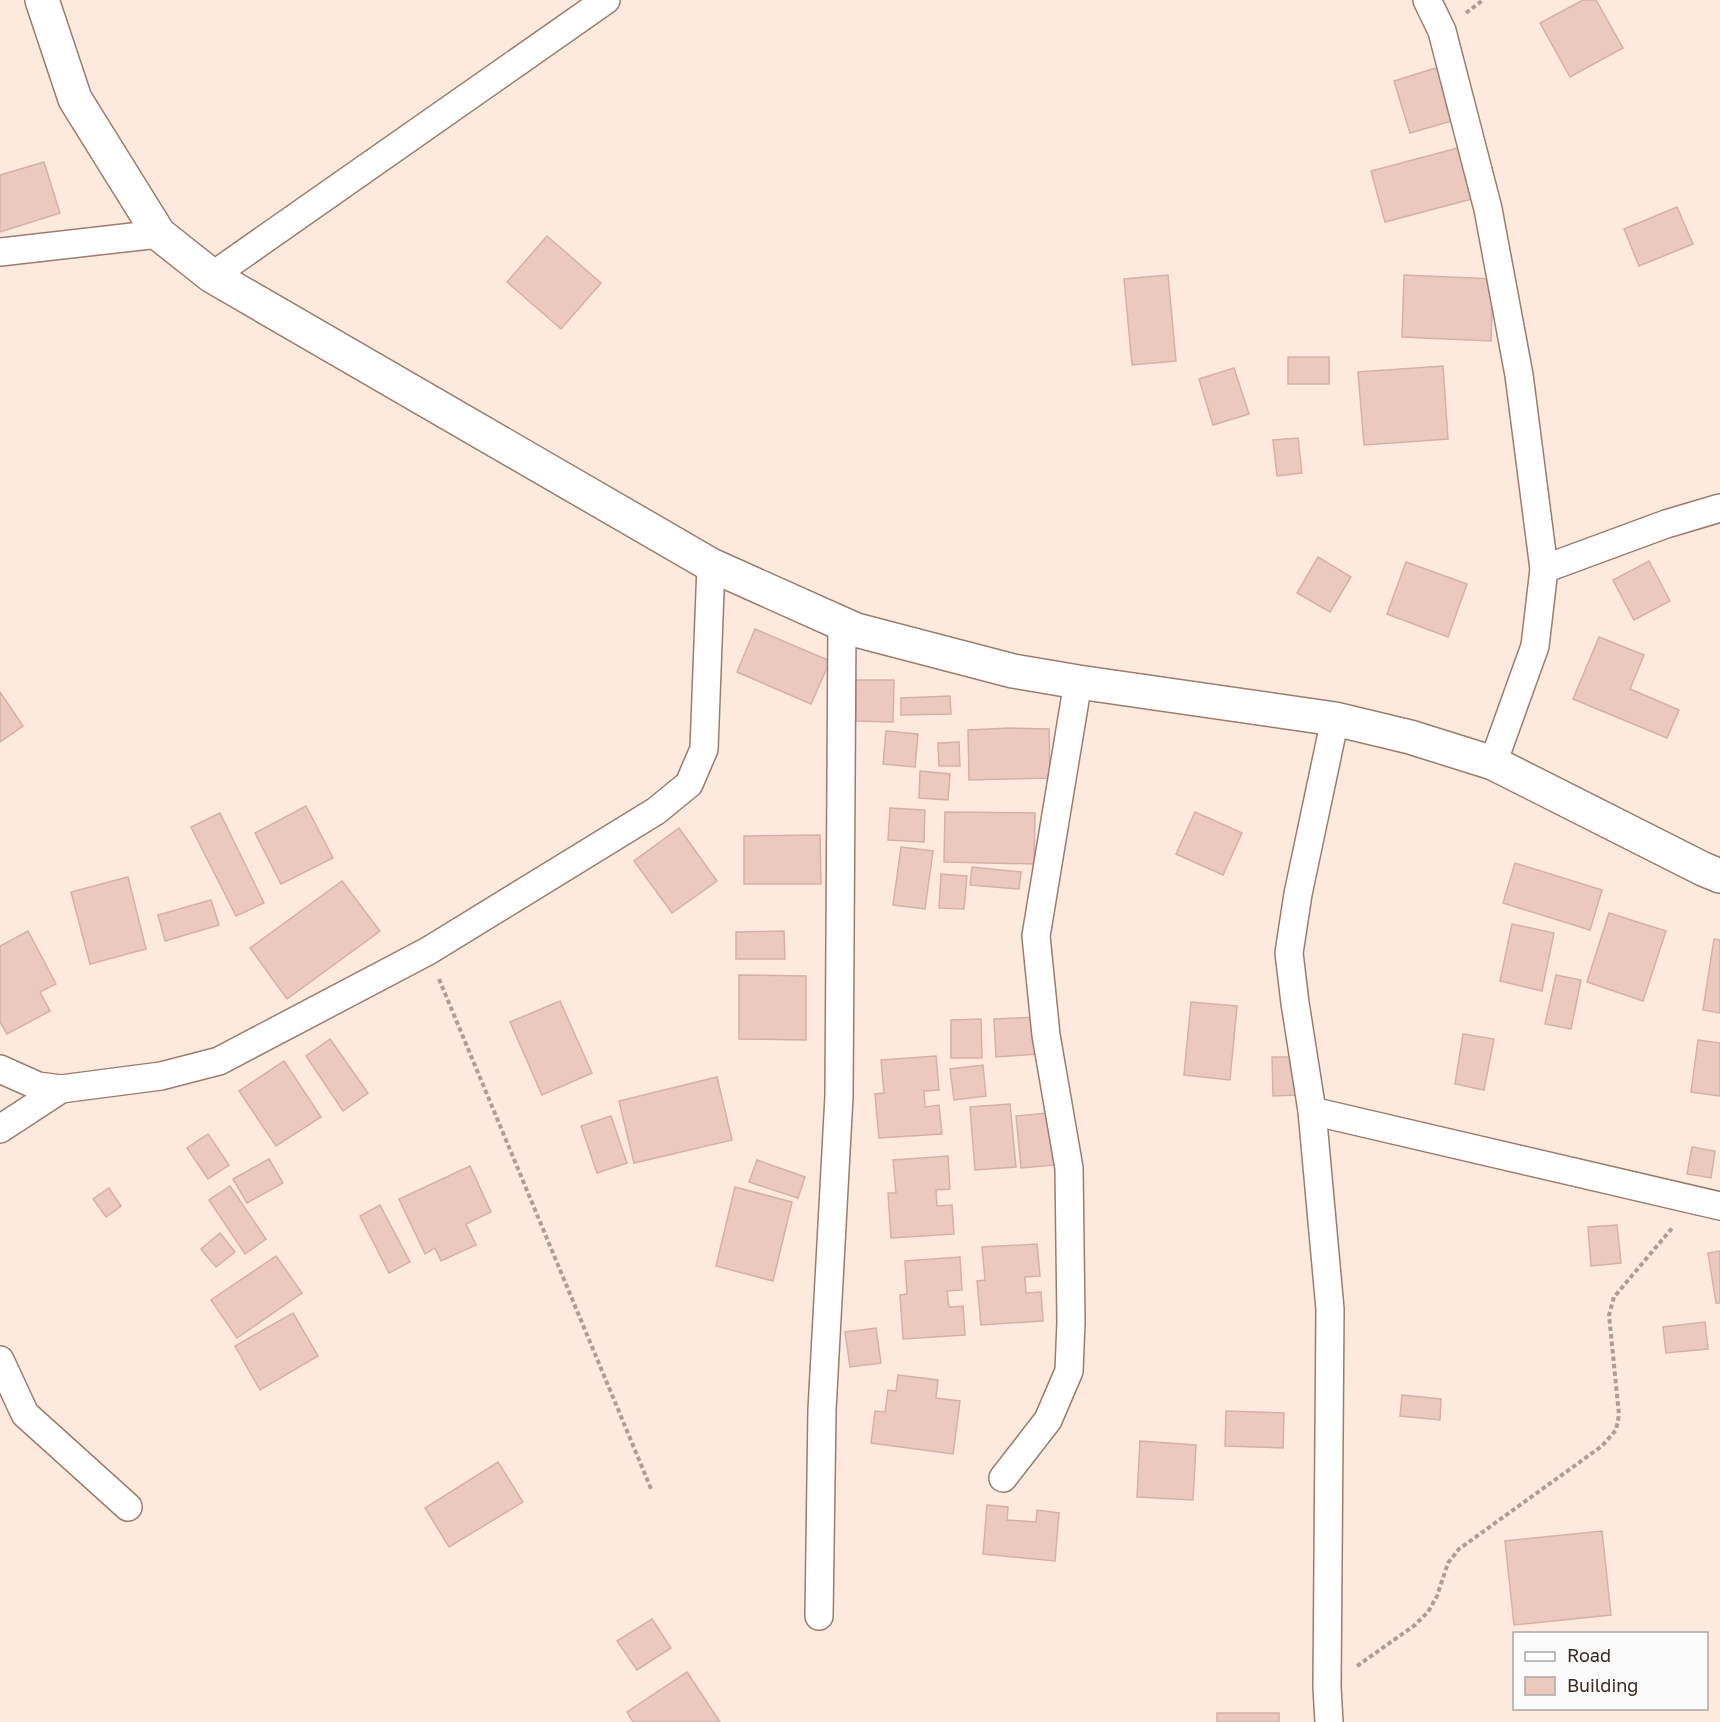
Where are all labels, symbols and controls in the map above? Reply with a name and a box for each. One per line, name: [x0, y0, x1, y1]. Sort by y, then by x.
legend: [1513, 1632, 1708, 1710]
text: Road: [1567, 1644, 1611, 1666]
text: Building: [1567, 1674, 1638, 1696]

